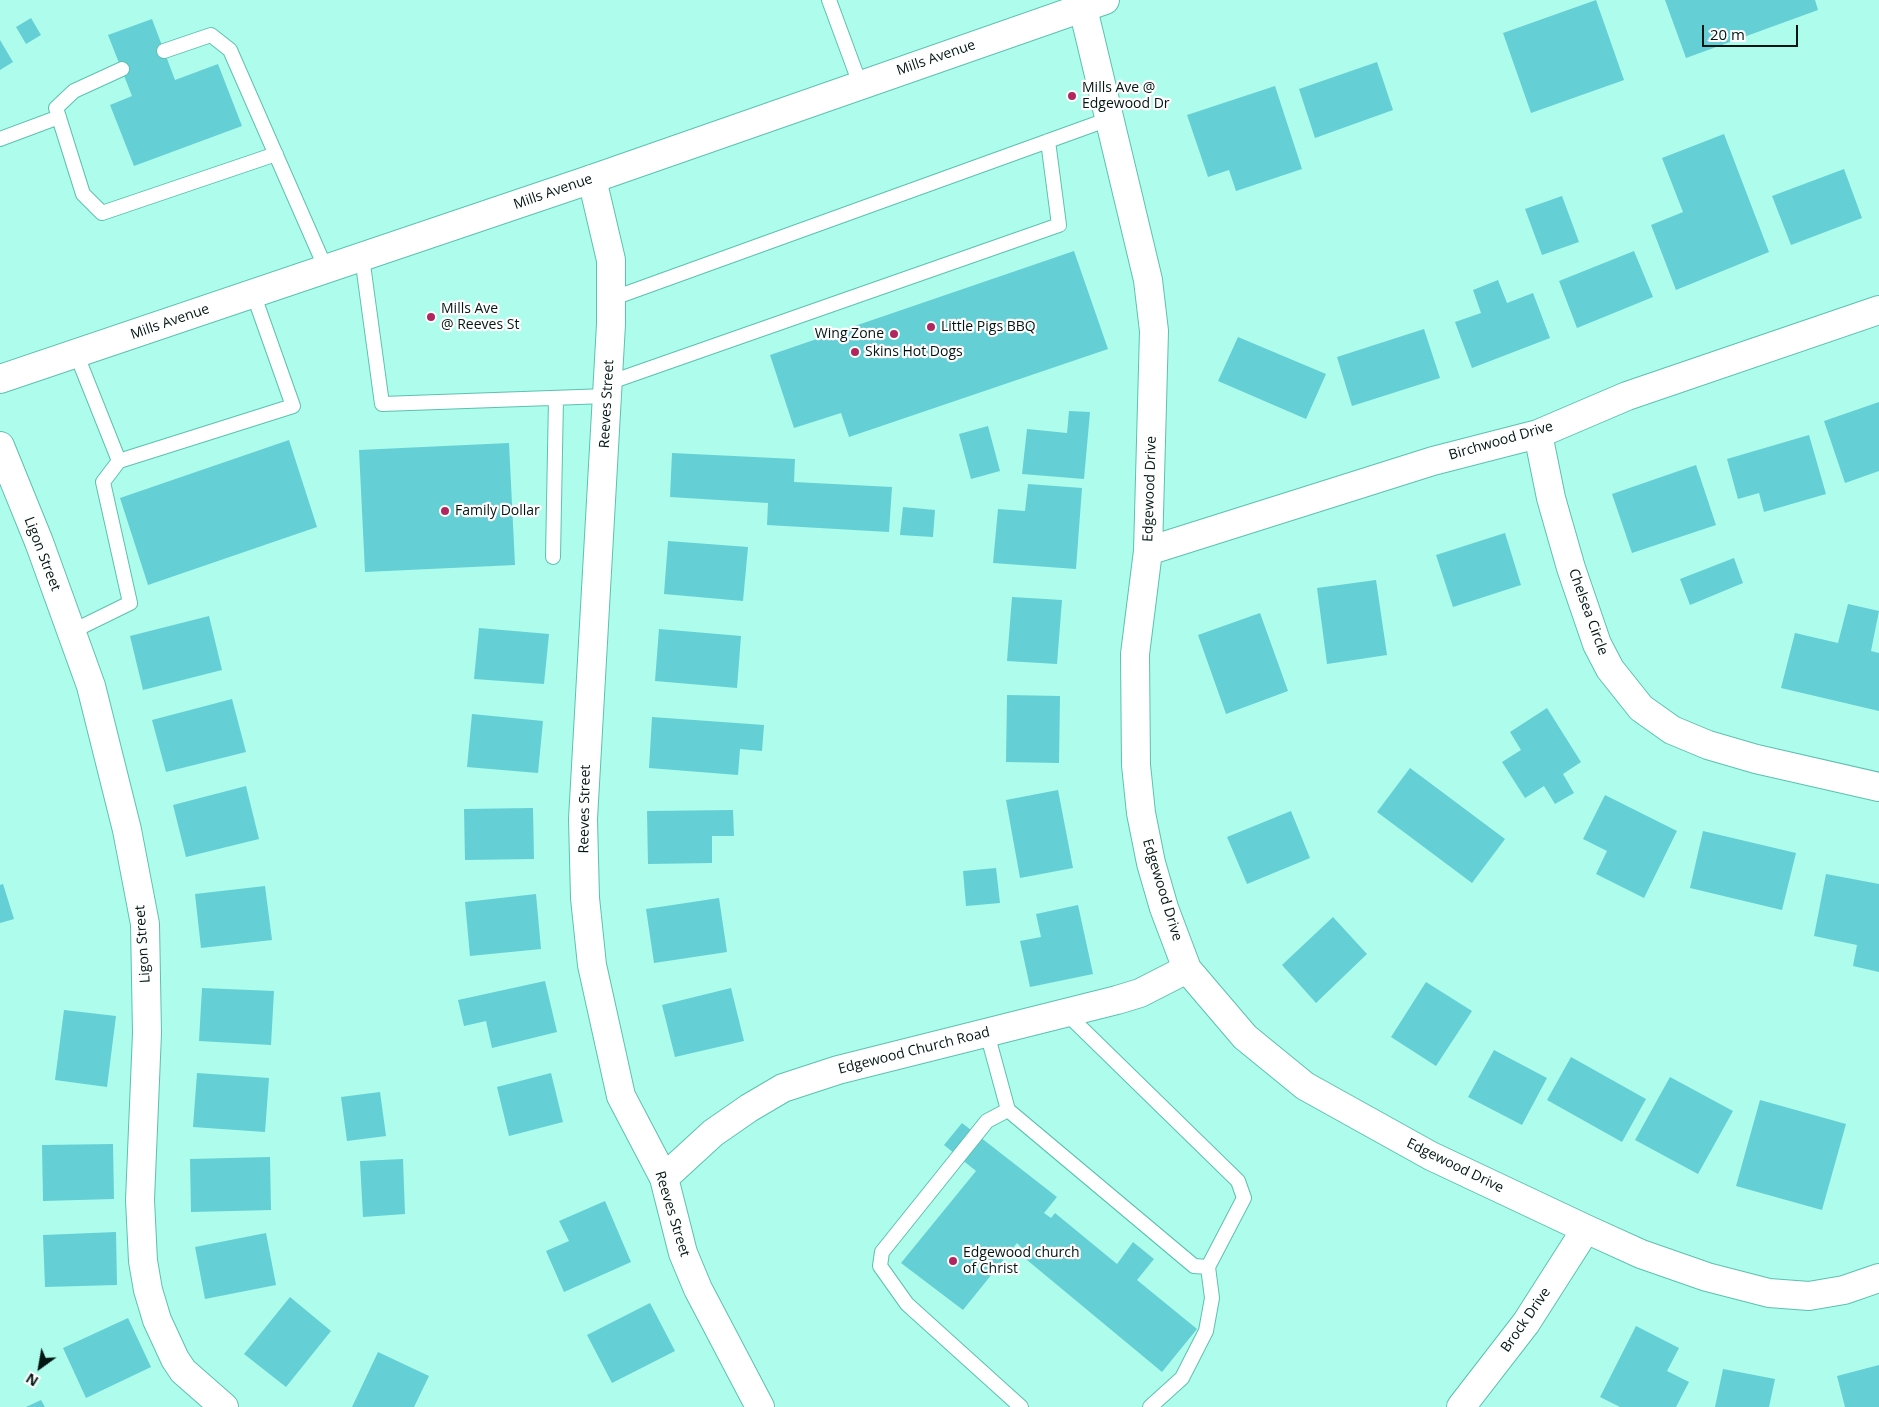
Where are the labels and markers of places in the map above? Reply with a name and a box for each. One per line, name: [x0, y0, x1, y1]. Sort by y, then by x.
place label: Mills Ave @ Edgewood Dr: [1082, 80, 1170, 112]
marker: Mills Ave @ Edgewood Dr: [1066, 90, 1078, 102]
place label: Mills Ave @ Reeves St: [441, 301, 519, 334]
marker: Mills Ave @ Reeves St: [425, 311, 437, 323]
place label: Little Pigs BBQ: [941, 319, 1036, 335]
marker: Little Pigs BBQ: [925, 321, 937, 333]
place label: Wing Zone: [815, 326, 884, 342]
marker: Wing Zone: [888, 328, 900, 340]
place label: Skins Hot Dogs: [865, 344, 963, 360]
marker: Skins Hot Dogs: [849, 346, 861, 358]
place label: Family Dollar: [455, 503, 540, 519]
marker: Family Dollar: [439, 505, 451, 517]
place label: Edgewood church of Christ: [963, 1245, 1080, 1278]
marker: Edgewood church of Christ: [947, 1255, 959, 1267]

